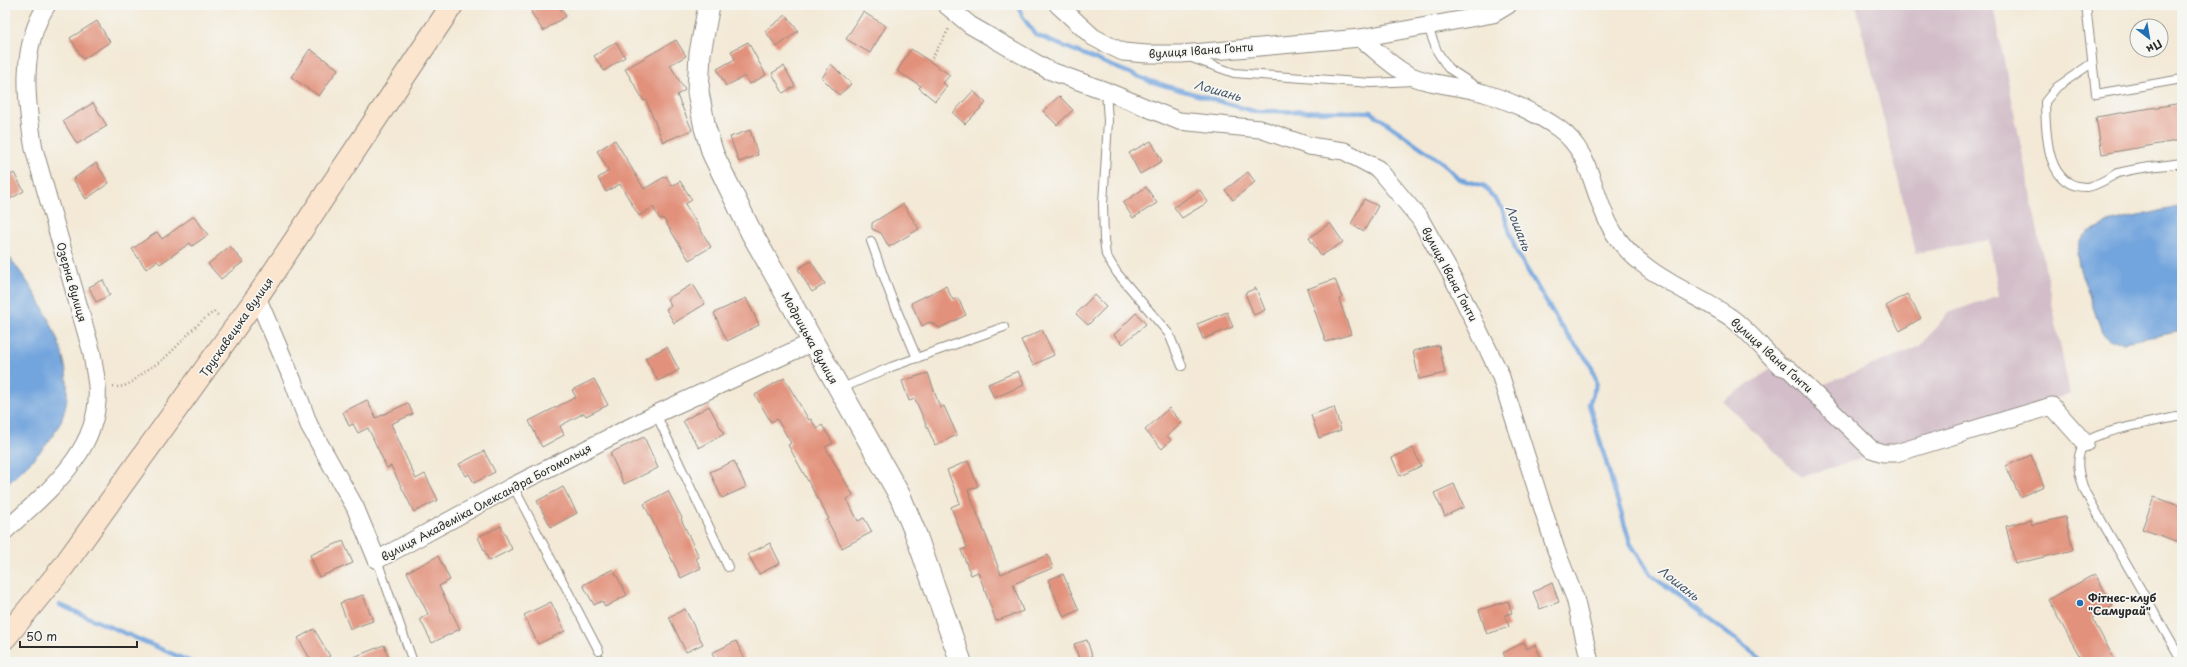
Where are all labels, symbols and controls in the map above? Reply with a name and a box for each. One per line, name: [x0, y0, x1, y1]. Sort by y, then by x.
north arrow: [2129, 18, 2169, 58]
text: Пн: [2143, 36, 2166, 58]
street label: вулиця Івана Ґонти: [1148, 38, 1254, 62]
water label: Лошань: [1193, 75, 1244, 105]
water label: Лошань: [1502, 203, 1537, 254]
street label: вулиця Івана Ґонти: [1418, 224, 1482, 324]
street label: Озерна вулиця: [53, 240, 91, 324]
street label: Трускавецька вулиця: [195, 274, 277, 380]
street label: Модрицька вулиця: [778, 289, 842, 387]
street label: вулиця Івана Ґонти: [1727, 314, 1817, 396]
street label: вулиця Академіка Олександра Богомольця: [378, 439, 594, 565]
water label: Лошань: [1655, 561, 1704, 605]
place label: Фітнес-клуб "Самурай": [2088, 589, 2156, 619]
marker: Фітнес-клуб "Самурай": [2075, 598, 2085, 608]
scale bar: [20, 623, 137, 649]
text: 50 m: [26, 627, 57, 645]

